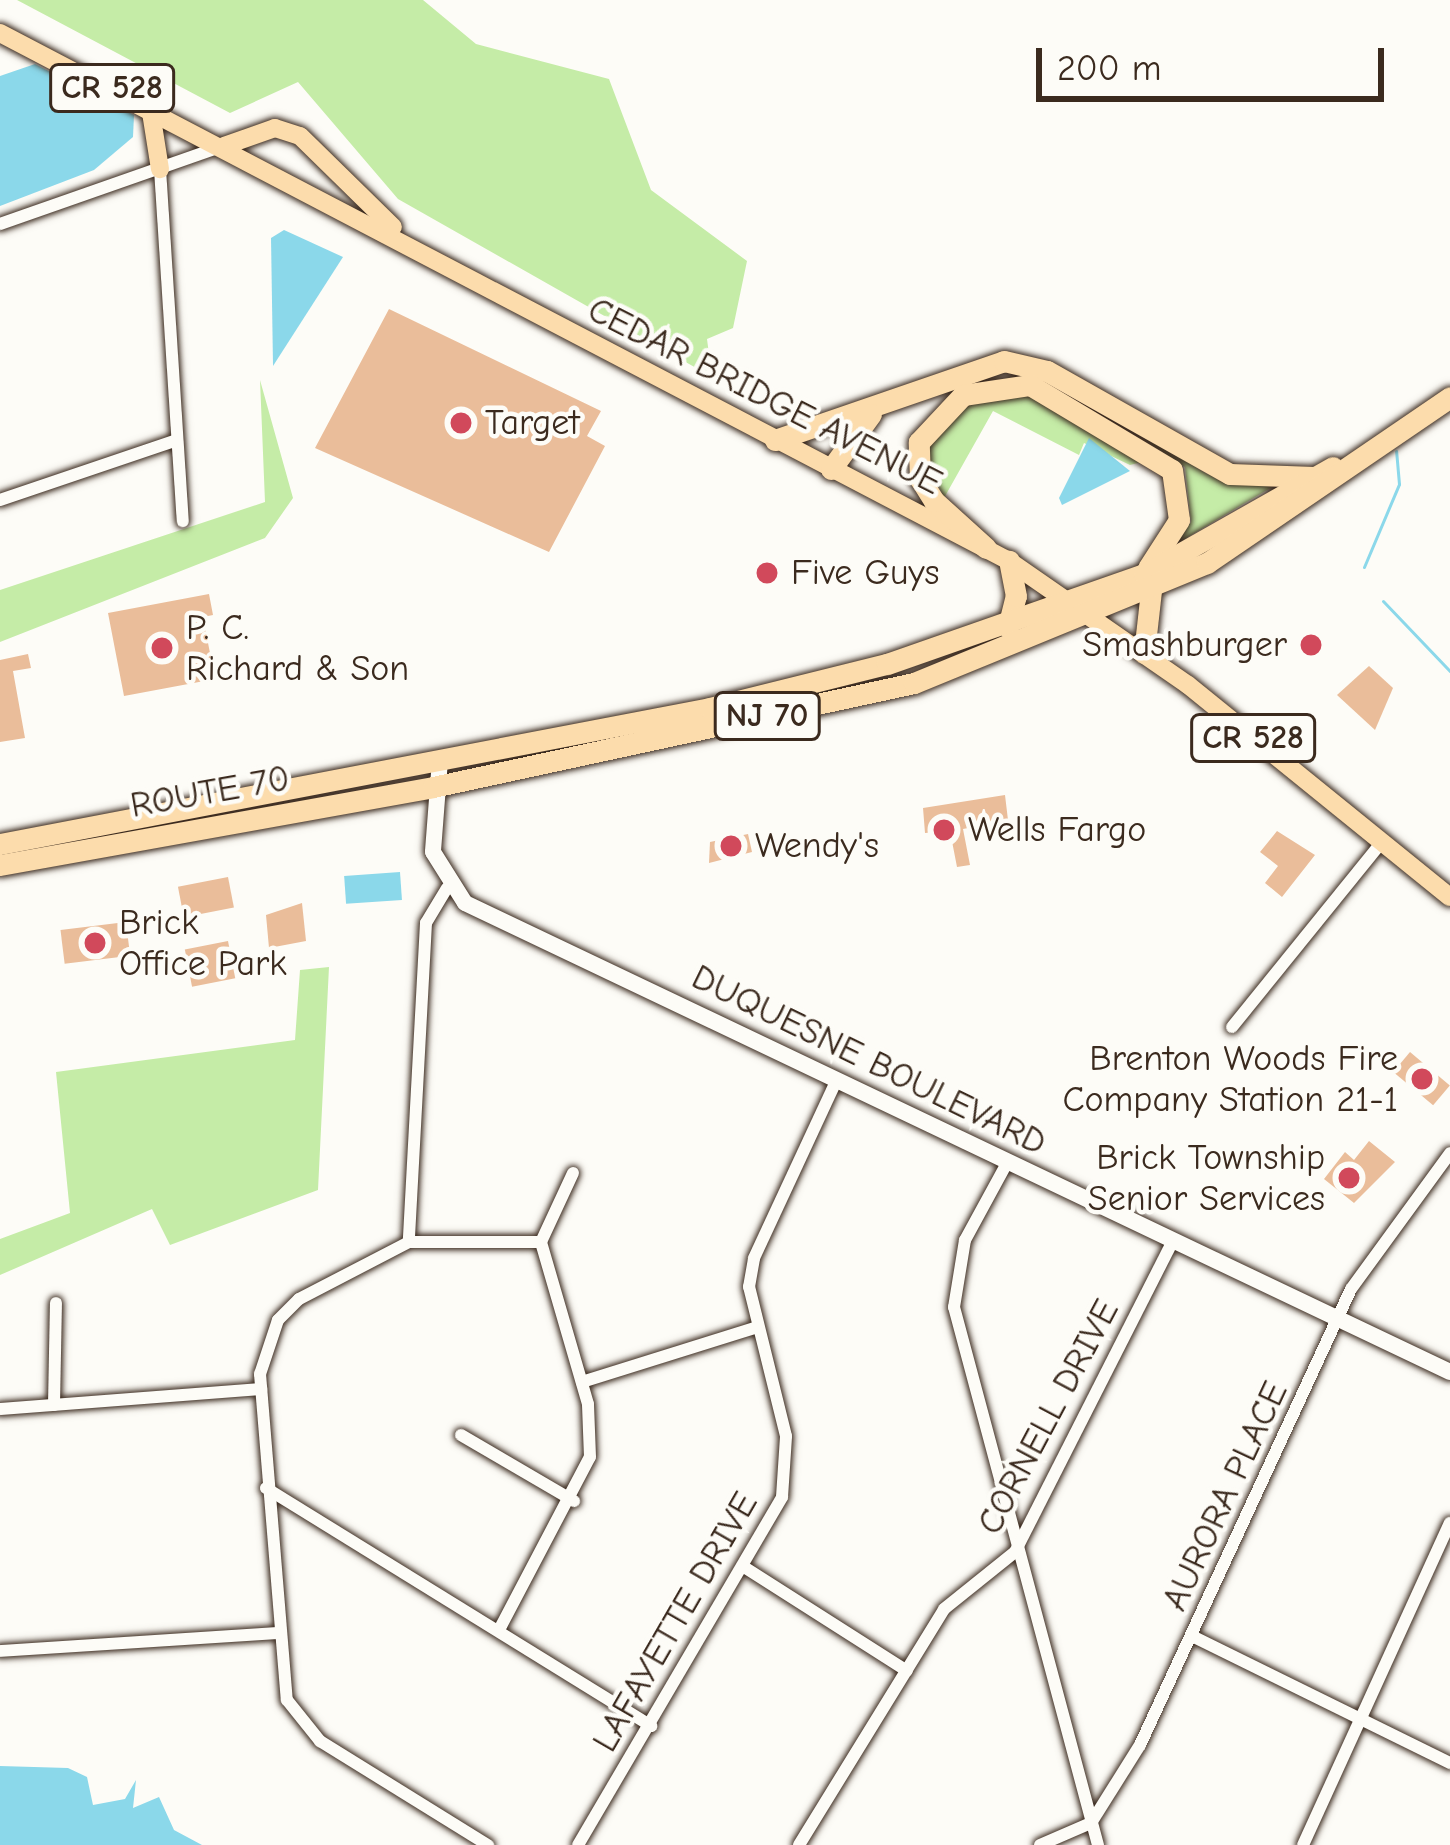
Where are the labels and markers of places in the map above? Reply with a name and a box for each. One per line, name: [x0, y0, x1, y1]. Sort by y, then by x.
place label: Target: [485, 401, 580, 445]
marker: Target: [448, 410, 474, 436]
place label: Five Guys: [791, 551, 940, 595]
marker: Five Guys: [754, 560, 780, 586]
place label: P. C. Richard & Son: [186, 605, 409, 690]
place label: Smashburger: [1082, 623, 1287, 667]
marker: Smashburger: [1298, 632, 1324, 658]
marker: P. C. Richard & Son: [149, 635, 175, 661]
place label: Wells Fargo: [968, 808, 1146, 852]
marker: Wells Fargo: [931, 817, 957, 843]
place label: Wendy's: [755, 824, 879, 868]
marker: Wendy's: [718, 833, 744, 859]
place label: Brick Office Park: [119, 900, 287, 985]
marker: Brick Office Park: [82, 930, 108, 956]
place label: Brenton Woods Fire Company Station 21-1: [1062, 1036, 1398, 1121]
marker: Brenton Woods Fire Company Station 21-1: [1409, 1066, 1435, 1092]
place label: Brick Township Senior Services: [1088, 1135, 1325, 1220]
marker: Brick Township Senior Services: [1336, 1165, 1362, 1191]

